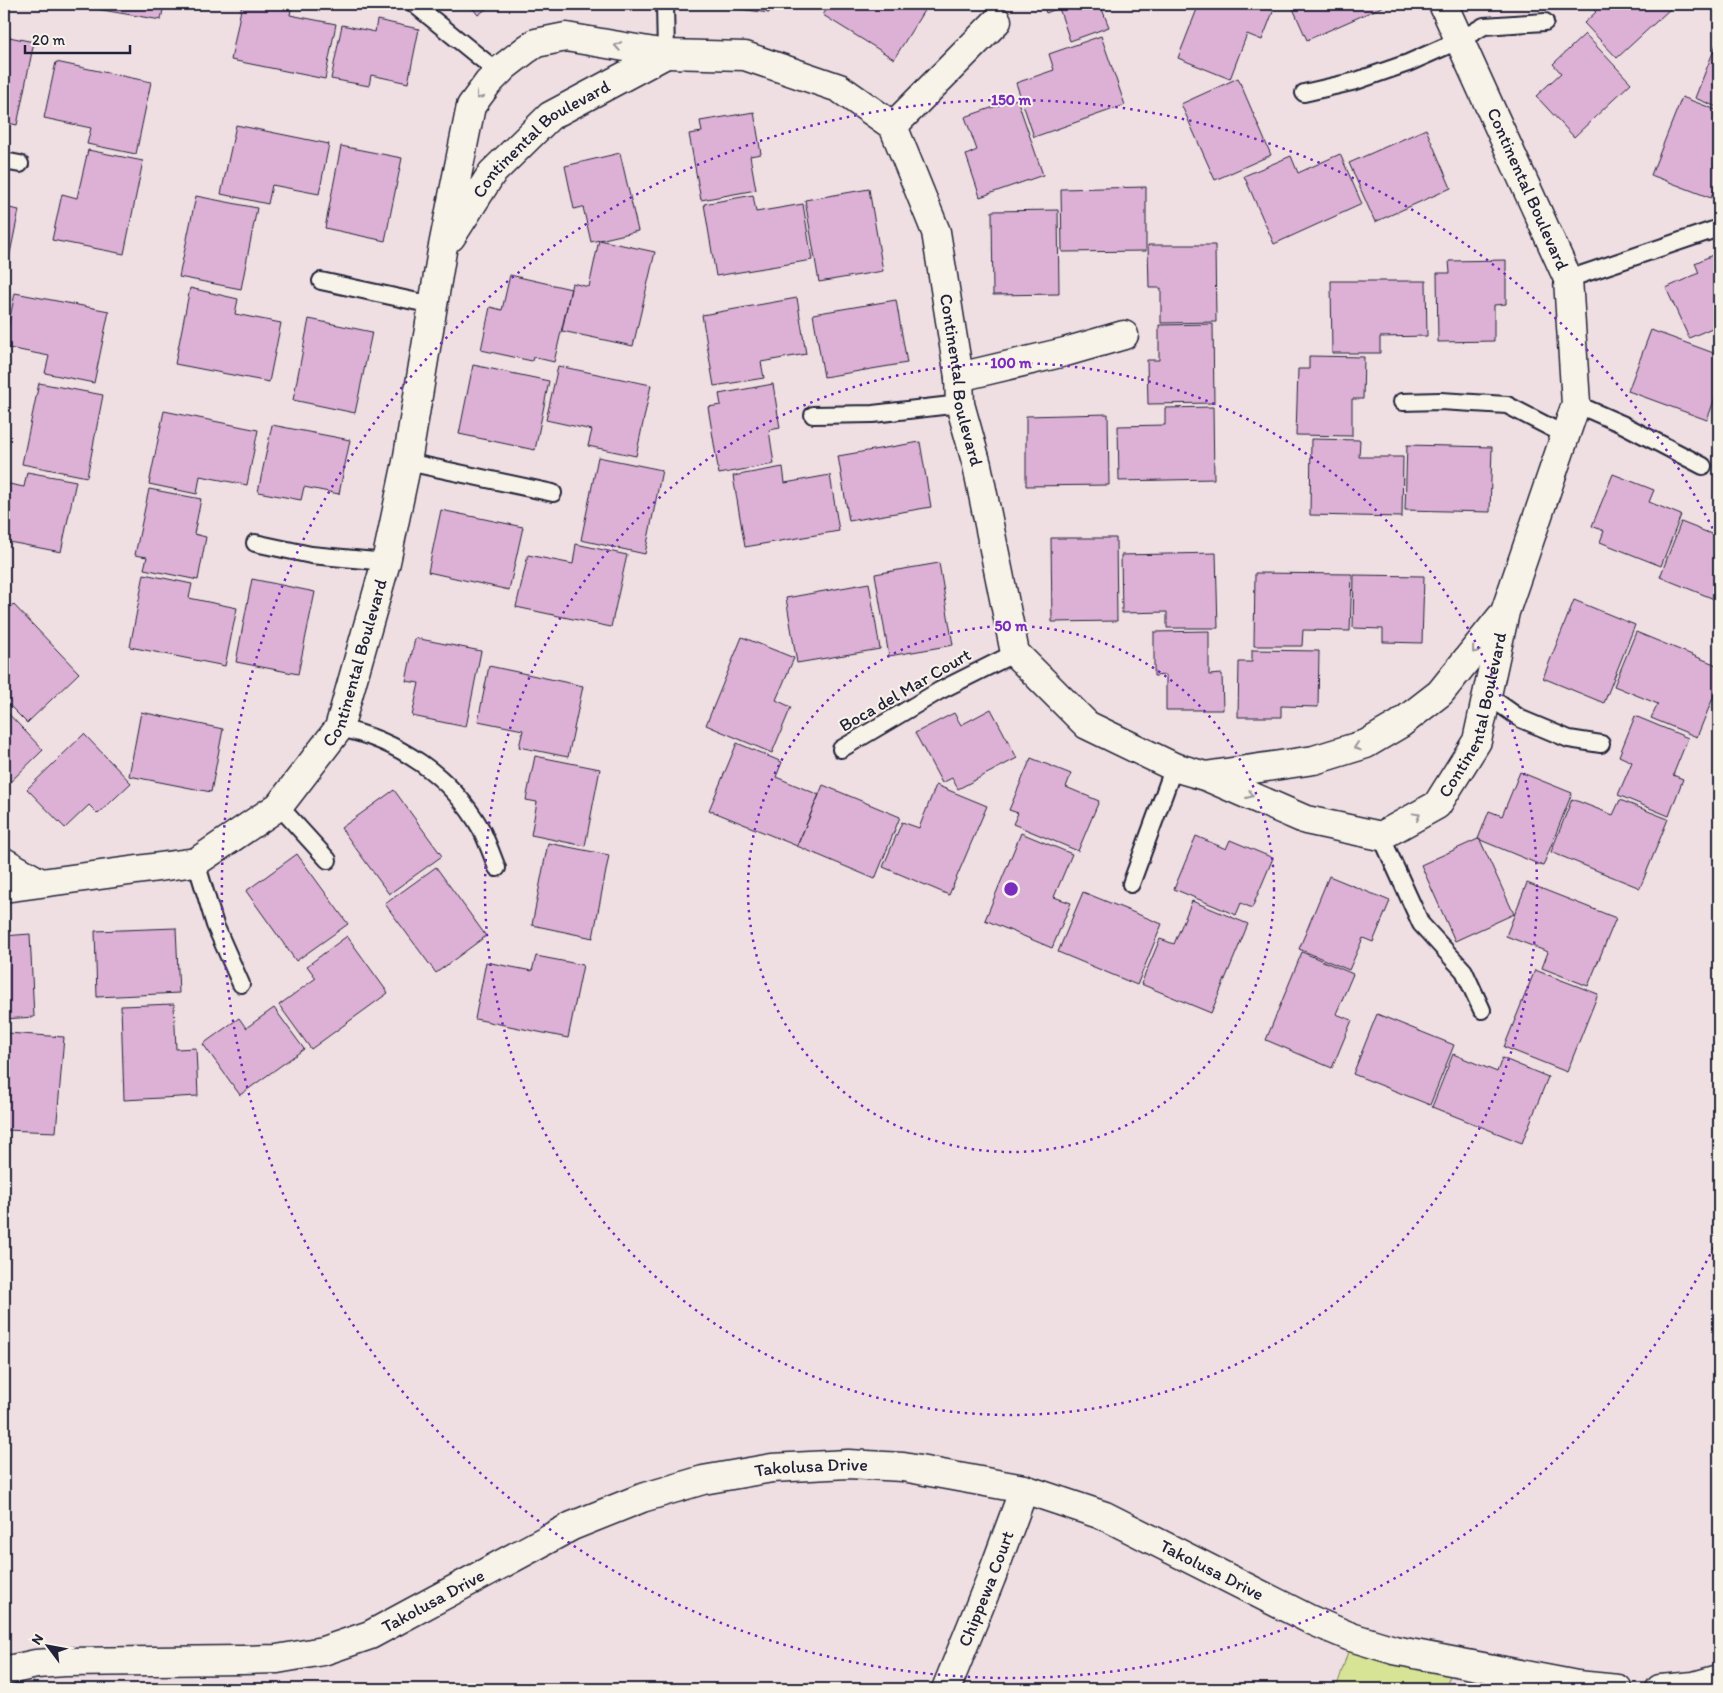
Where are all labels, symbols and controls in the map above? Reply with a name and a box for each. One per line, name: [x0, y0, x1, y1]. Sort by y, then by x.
scale bar: [25, 22, 130, 54]
text: 20 m: [32, 31, 66, 49]
one-way arrow: [614, 41, 623, 51]
street label: Continental Boulevard: [468, 75, 614, 202]
one-way arrow: [476, 90, 484, 99]
text: 150 m: [991, 91, 1031, 109]
street label: Continental Boulevard: [1482, 104, 1574, 274]
street label: Continental Boulevard: [935, 292, 988, 469]
text: 100 m: [990, 354, 1032, 372]
street label: Continental Boulevard: [317, 576, 392, 751]
text: 50 m: [994, 617, 1028, 635]
street label: Continental Boulevard: [1433, 630, 1511, 802]
street label: Boca del Mar Court: [835, 643, 975, 737]
one-way arrow: [1472, 644, 1480, 653]
one-way arrow: [1353, 741, 1362, 751]
one-way arrow: [1245, 790, 1253, 800]
one-way arrow: [1412, 812, 1421, 822]
centre of rings: [1002, 880, 1020, 898]
street label: Takolusa Drive: [753, 1453, 869, 1482]
street label: Chippewa Court: [953, 1527, 1019, 1650]
street label: Takolusa Drive: [1156, 1535, 1268, 1605]
street label: Takolusa Drive: [378, 1564, 488, 1638]
north arrow: [22, 1620, 72, 1670]
text: N: [28, 1631, 47, 1648]

